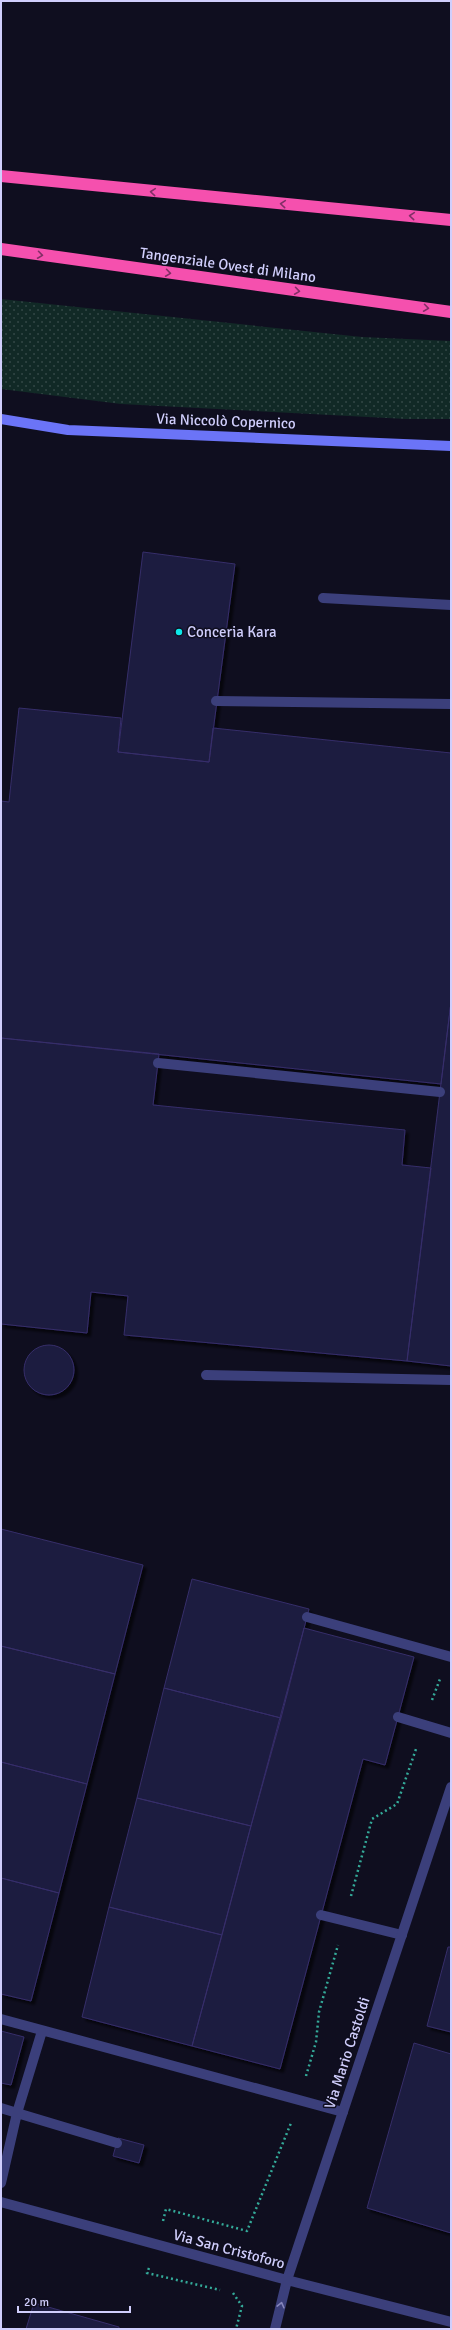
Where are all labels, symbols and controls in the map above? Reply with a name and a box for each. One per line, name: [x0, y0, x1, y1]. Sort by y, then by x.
one-way arrow: [150, 187, 156, 196]
one-way arrow: [280, 199, 286, 208]
one-way arrow: [409, 212, 415, 221]
street label: Tangenziale Ovest di Milano: [139, 244, 317, 286]
one-way arrow: [37, 250, 43, 259]
one-way arrow: [165, 268, 171, 277]
one-way arrow: [294, 286, 300, 295]
one-way arrow: [423, 303, 429, 312]
street label: Via Niccolò Copernico: [156, 410, 296, 432]
place label: Conceria Kara: [187, 623, 277, 641]
marker: Conceria Kara: [174, 627, 184, 637]
street label: Via Mario Castoldi: [320, 1995, 374, 2111]
street label: Via San Cristoforo: [171, 2225, 287, 2273]
scale bar: [18, 2288, 130, 2314]
text: 20 m: [24, 2295, 49, 2310]
one-way arrow: [276, 2302, 285, 2309]

